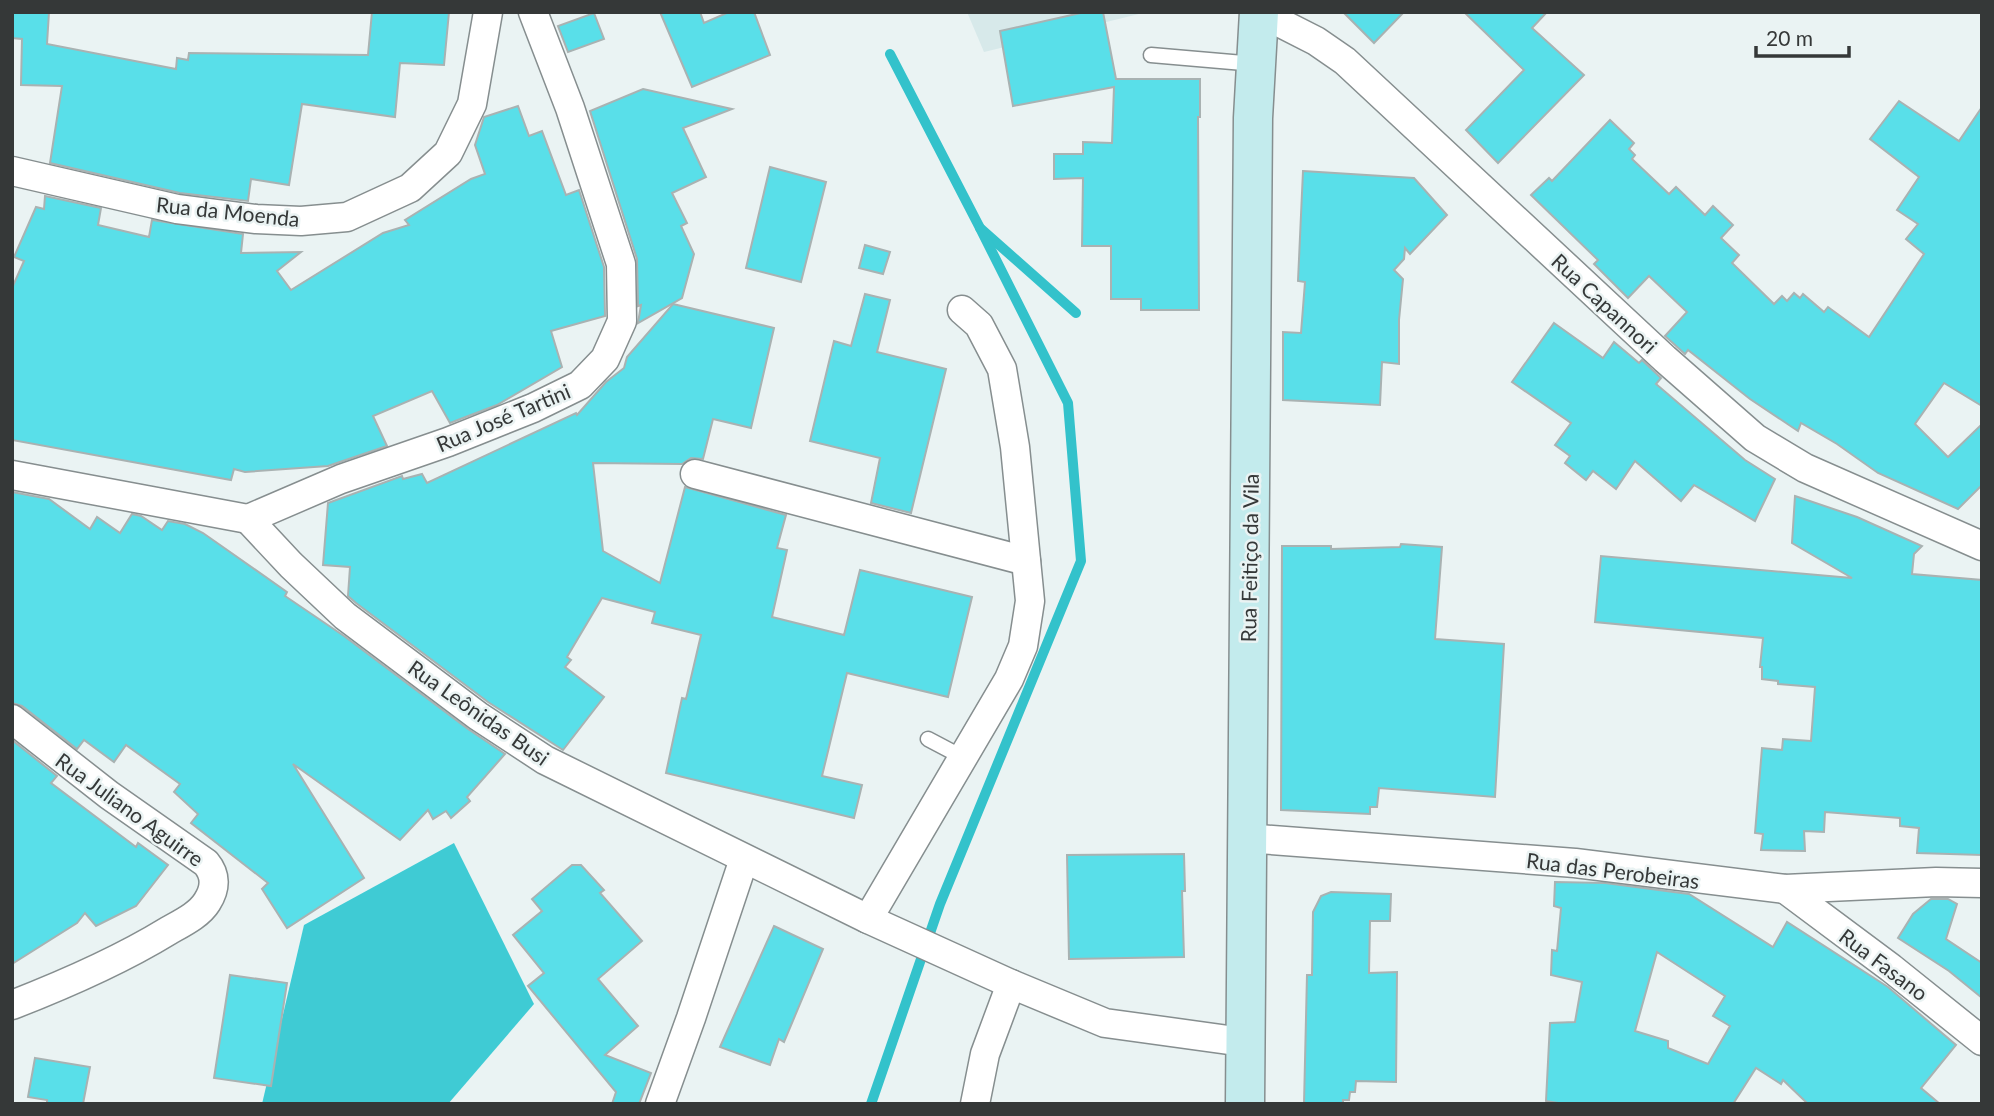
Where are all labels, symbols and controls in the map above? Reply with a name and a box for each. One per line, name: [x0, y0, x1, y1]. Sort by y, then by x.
scale bar: [1756, 14, 1849, 58]
text: 20 m: [1766, 25, 1813, 50]
street label: Rua da Moenda: [155, 191, 301, 231]
street label: Rua Capannori: [1547, 248, 1663, 358]
street label: Rua José Tartini: [432, 378, 574, 456]
street label: Rua Feitiço da Vila: [1235, 473, 1263, 643]
street label: Rua Leônidas Busi: [404, 654, 554, 770]
street label: Rua Juliano Aguirre: [51, 747, 209, 871]
street label: Rua das Perobeiras: [1525, 847, 1701, 893]
street label: Rua Fasano: [1835, 923, 1933, 1005]

